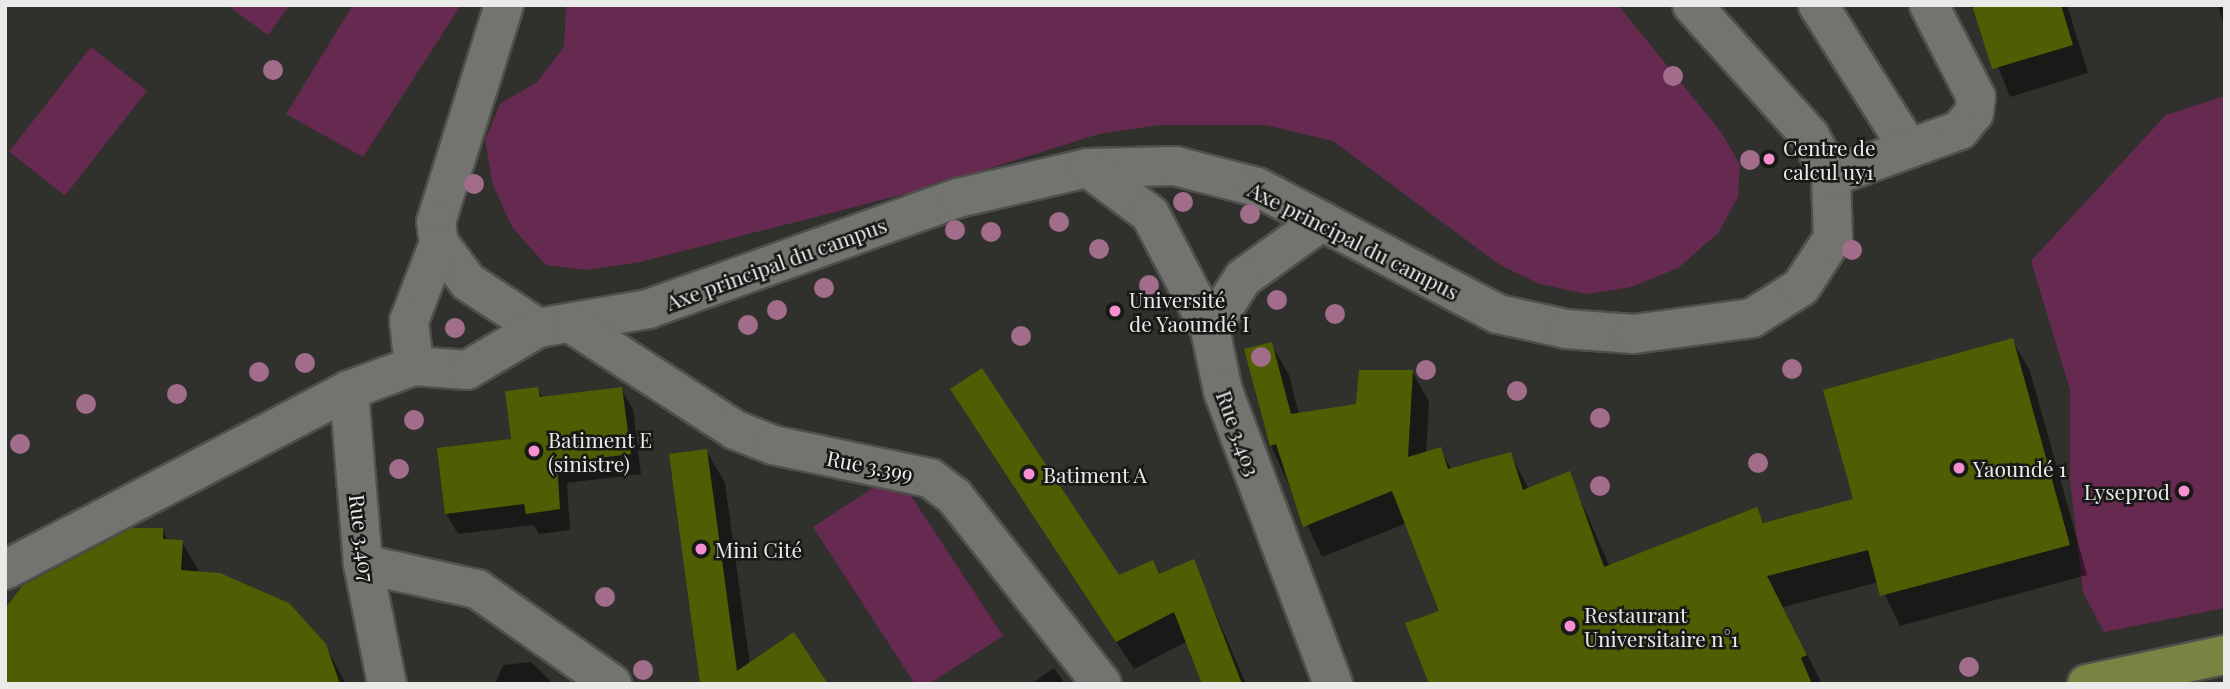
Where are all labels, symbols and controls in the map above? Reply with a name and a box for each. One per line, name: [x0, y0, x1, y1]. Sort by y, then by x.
place label: Centre de calcul uy1: [1783, 134, 1876, 184]
marker: Centre de calcul uy1: [1761, 151, 1777, 167]
street label: Axe principal du campus: [1245, 176, 1463, 304]
street label: Axe principal du campus: [662, 211, 890, 315]
place label: Université de Yaoundé I: [1129, 286, 1250, 336]
marker: Université de Yaoundé I: [1107, 303, 1123, 319]
street label: Rue 3.403: [1212, 387, 1266, 479]
place label: Batiment E (sinistre): [548, 426, 652, 476]
marker: Batiment E (sinistre): [526, 443, 542, 459]
street label: Rue 3.399: [825, 444, 915, 486]
place label: Yaoundé 1: [1973, 455, 2067, 481]
marker: Yaoundé 1: [1951, 460, 1967, 476]
place label: Batiment A: [1043, 461, 1148, 487]
marker: Batiment A: [1021, 466, 1037, 482]
place label: Lyseprod: [2084, 478, 2170, 504]
marker: Lyseprod: [2176, 483, 2192, 499]
street label: Rue 3.407: [345, 493, 381, 583]
place label: Mini Cité: [715, 536, 802, 562]
marker: Mini Cité: [693, 541, 709, 557]
place label: Restaurant Universitaire n°1: [1584, 601, 1738, 651]
marker: Restaurant Universitaire n°1: [1562, 618, 1578, 634]

